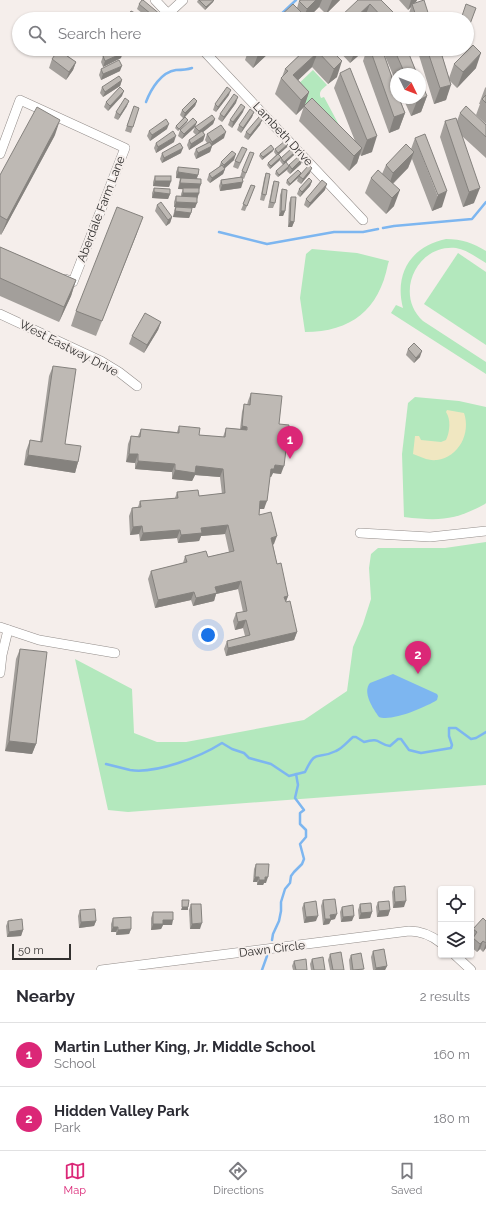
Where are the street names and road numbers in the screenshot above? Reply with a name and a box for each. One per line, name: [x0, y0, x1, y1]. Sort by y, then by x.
street label: Lambeth Drive: [250, 99, 316, 169]
street label: Aberdale Farm Lane: [74, 154, 128, 264]
street label: West Eastway Drive: [17, 317, 121, 379]
street label: Dawn Circle: [238, 938, 306, 960]

